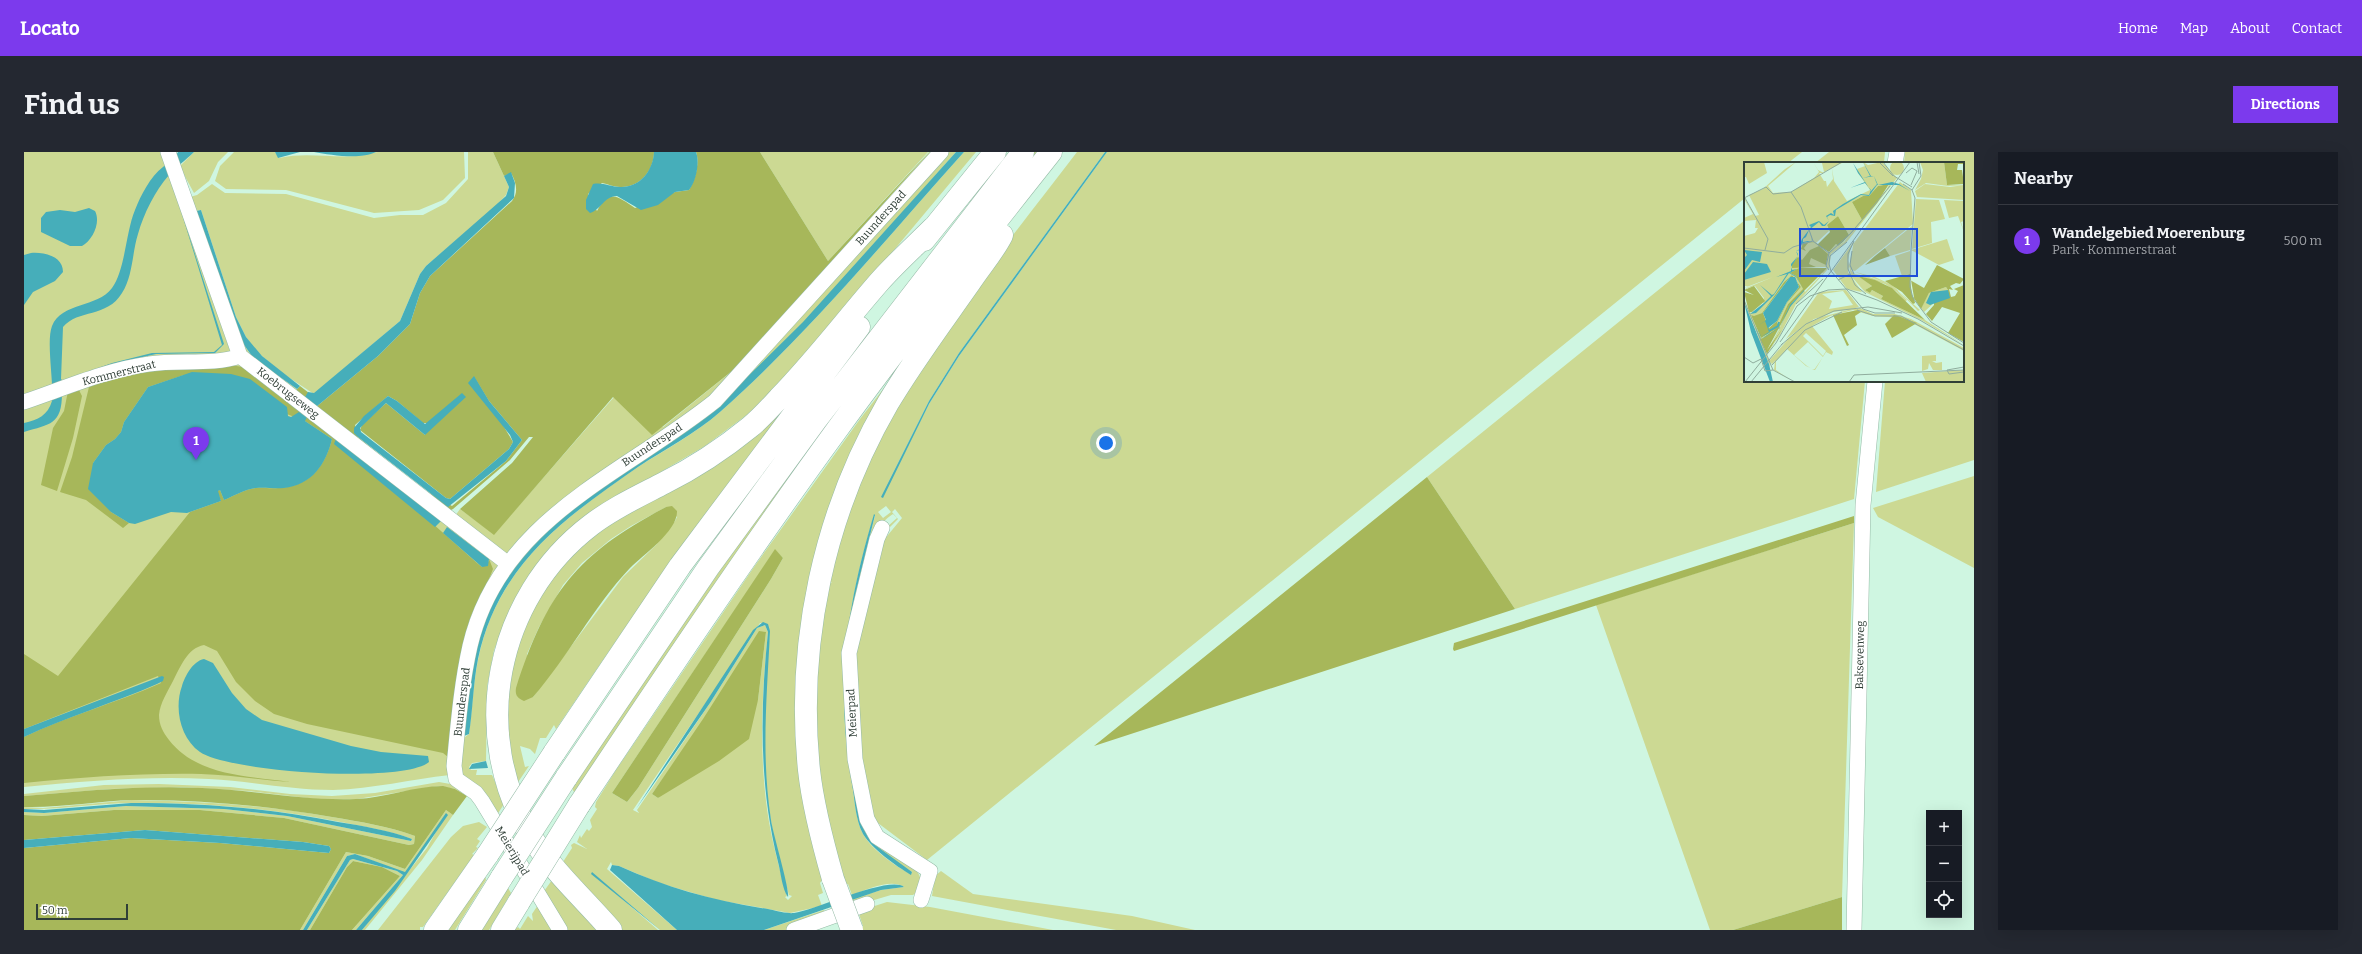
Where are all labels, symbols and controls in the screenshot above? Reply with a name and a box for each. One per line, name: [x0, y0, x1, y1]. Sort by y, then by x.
text: Locato: [20, 17, 80, 40]
text: Home: [2118, 20, 2158, 37]
text: Map: [2180, 20, 2208, 37]
text: About: [2230, 20, 2270, 37]
text: Contact: [2292, 20, 2342, 37]
button: Directions: [2233, 86, 2338, 123]
text: Find us: [24, 88, 120, 121]
inset map: [1744, 162, 1964, 382]
text: Nearby: [2014, 168, 2073, 189]
street label: Buunderspad: [853, 188, 909, 248]
text: Wandelgebied Moerenburg: [2052, 224, 2245, 242]
text: 1: [2024, 233, 2030, 248]
text: 500 m: [2283, 233, 2322, 248]
text: Park · Kommerstraat: [2052, 242, 2176, 257]
street label: Kommerstraat: [81, 358, 157, 388]
street label: Koebrugseweg: [254, 365, 322, 421]
street label: Buunderspad: [619, 420, 685, 469]
pin: 1: [183, 427, 209, 460]
your location: [1096, 433, 1116, 453]
street label: Baksevenweg: [1853, 620, 1867, 690]
street label: Buunderspad: [451, 666, 473, 737]
street label: Meierpad: [844, 688, 860, 738]
map controls: [1926, 810, 1962, 918]
button: +: [1926, 810, 1962, 846]
street label: Meierijpad: [492, 824, 532, 878]
button: −: [1926, 846, 1962, 882]
button: locate: [1926, 882, 1962, 918]
scale bar: [36, 902, 128, 921]
text: 50 m: [42, 904, 68, 917]

